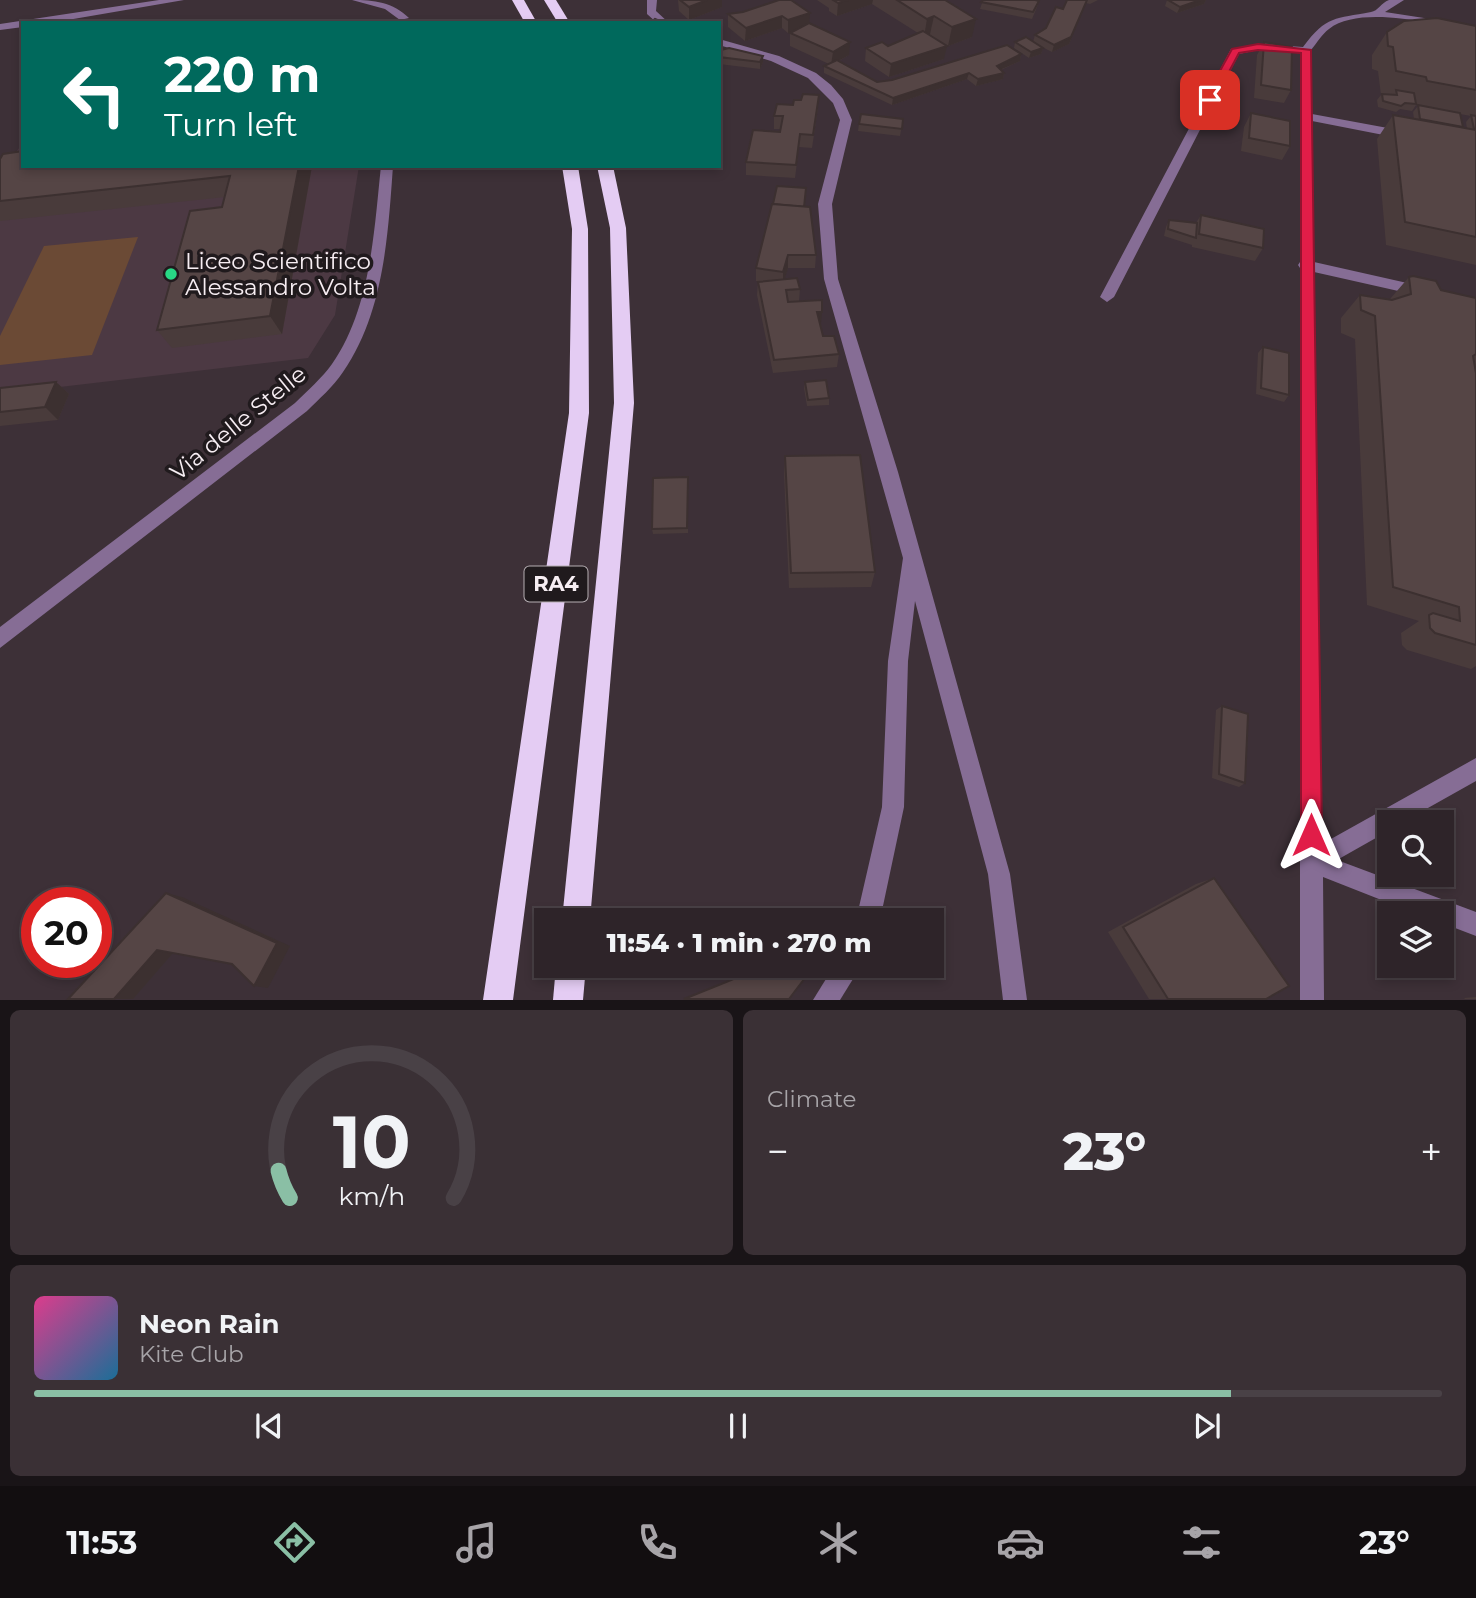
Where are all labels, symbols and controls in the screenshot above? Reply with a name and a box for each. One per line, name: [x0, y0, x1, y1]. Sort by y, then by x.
text: 220 m: [164, 45, 320, 104]
icon: left: [49, 49, 140, 140]
pin: [1180, 70, 1240, 130]
icon: arrive: [1191, 81, 1229, 119]
text: Turn left: [164, 105, 298, 144]
place label: Liceo Scientifico Alessandro Volta: [185, 247, 376, 301]
marker: Liceo Scientifico Alessandro Volta: [163, 266, 179, 282]
street label: Via delle Stelle: [165, 360, 311, 486]
road number: RA4: [524, 566, 588, 602]
position arrow: [1274, 798, 1348, 872]
map controls: [1377, 810, 1454, 978]
button: search: [1377, 810, 1454, 887]
speed limit sign: 20: [21, 887, 112, 978]
button: layers: [1377, 901, 1454, 978]
text: 11:54 · 1 min · 270 m: [607, 927, 872, 959]
text: Climate: [767, 1085, 856, 1113]
text: 10: [333, 1099, 410, 1187]
text: 23°: [1063, 1120, 1146, 1183]
text: −: [767, 1128, 789, 1175]
text: +: [1420, 1128, 1442, 1175]
text: km/h: [338, 1181, 405, 1211]
text: Neon Rain: [139, 1308, 280, 1340]
text: Kite Club: [139, 1340, 244, 1368]
icon: previous: [250, 1407, 288, 1445]
icon: pause: [719, 1407, 757, 1445]
icon: next: [1188, 1407, 1226, 1445]
icon: directions: [270, 1518, 319, 1567]
icon: music: [452, 1518, 501, 1567]
icon: phone: [633, 1518, 682, 1567]
icon: climate: [814, 1518, 863, 1567]
icon: car: [996, 1518, 1045, 1567]
icon: filters: [1177, 1518, 1226, 1567]
text: 11:53: [66, 1523, 138, 1562]
text: 23°: [1359, 1523, 1410, 1562]

